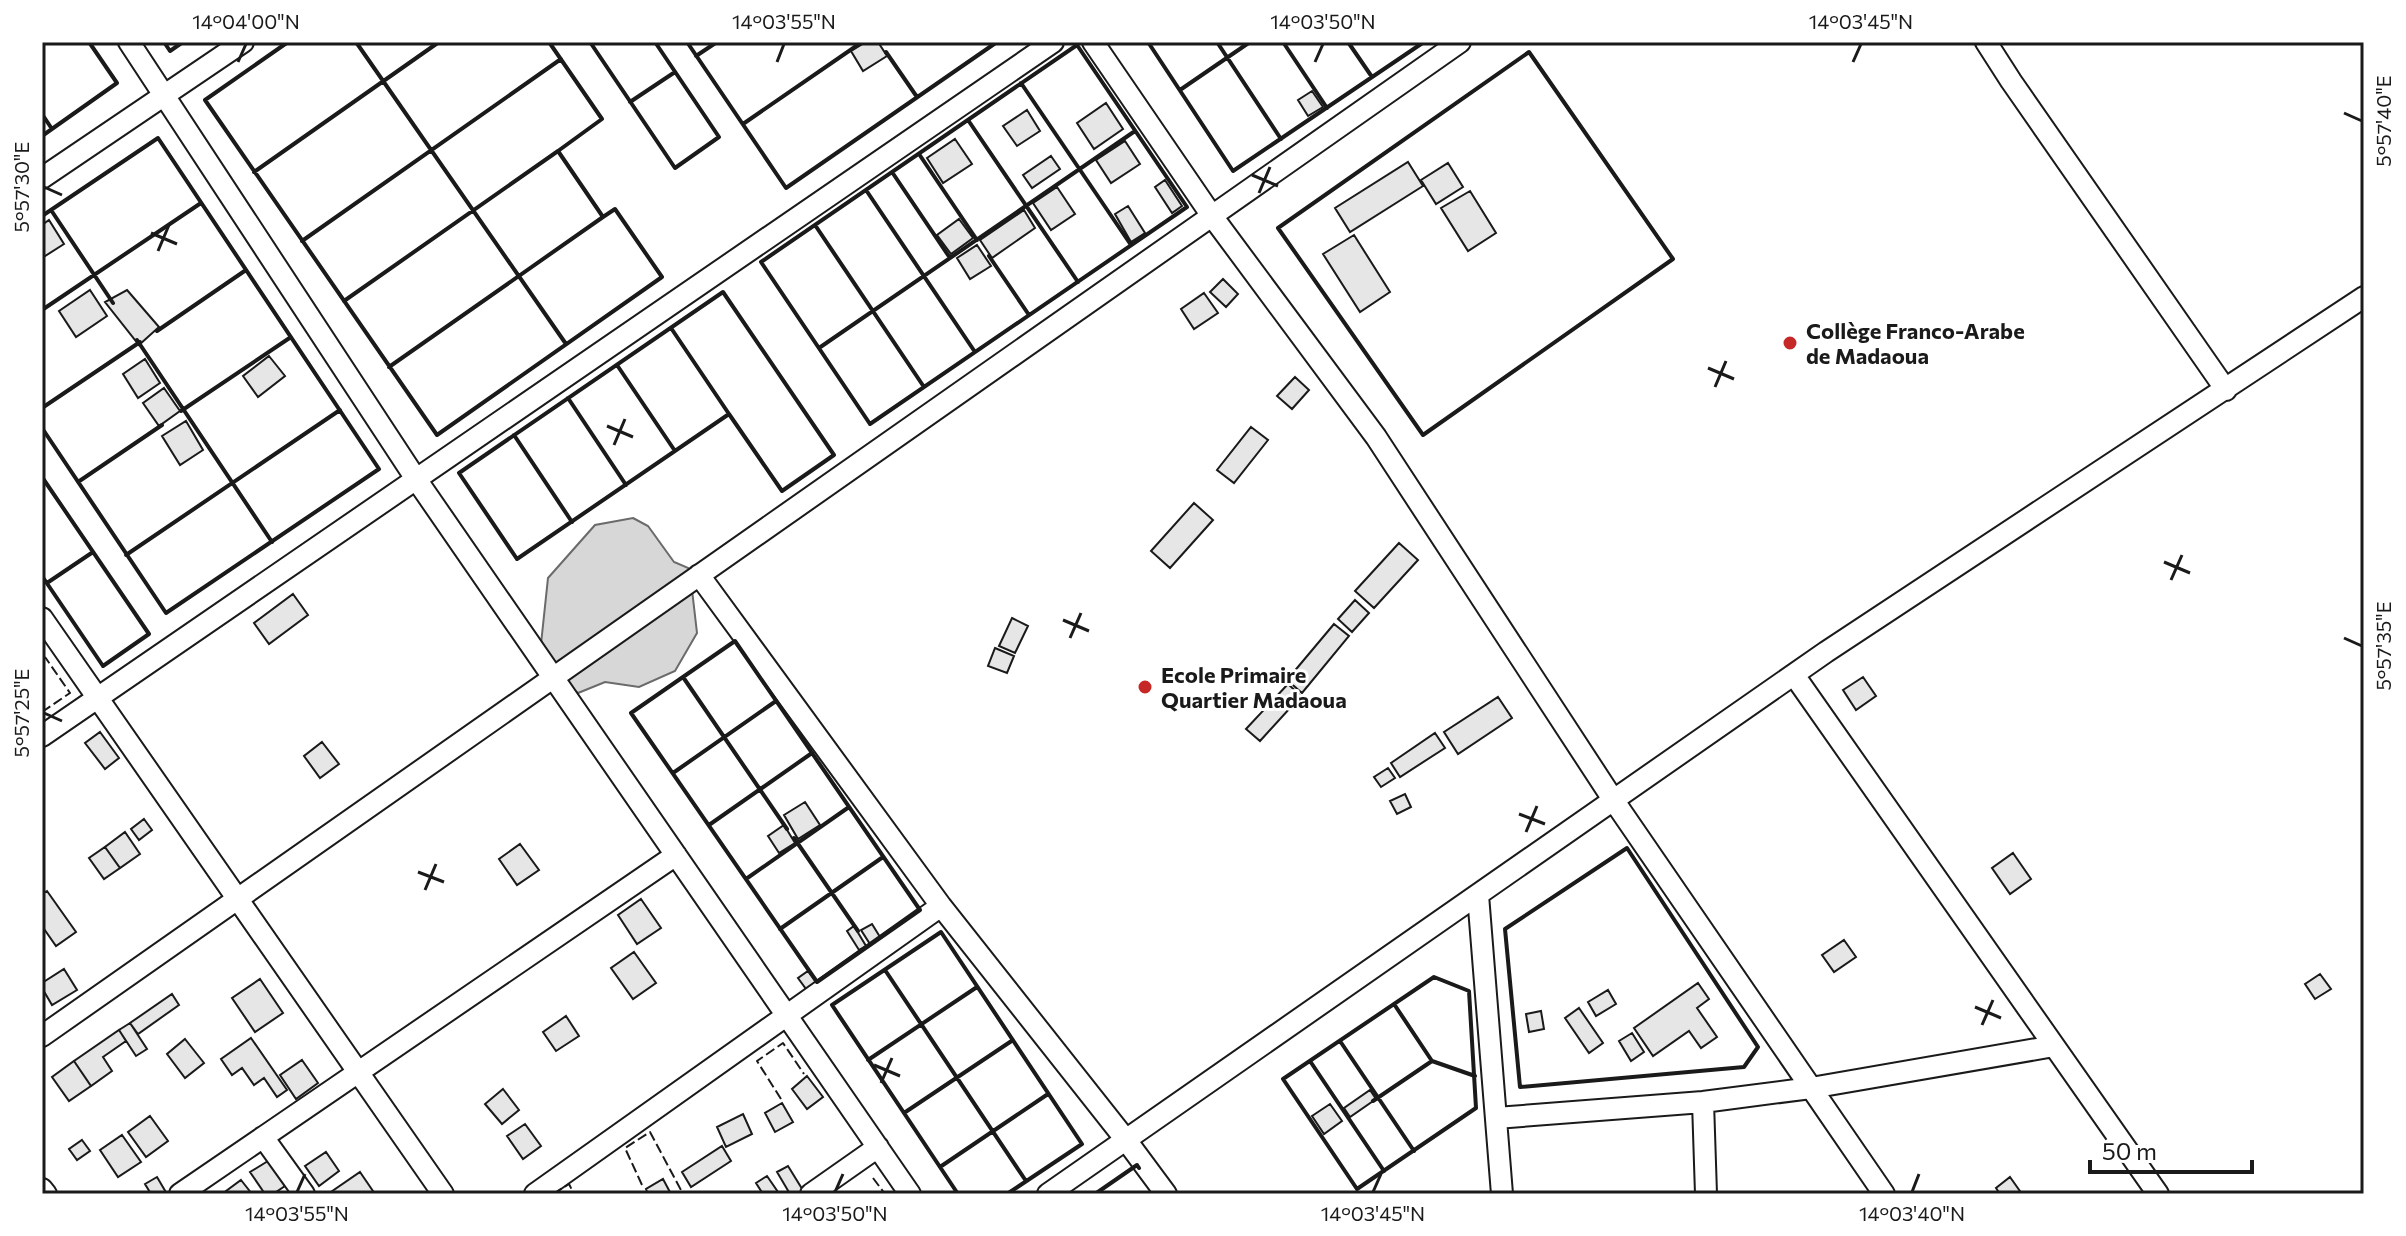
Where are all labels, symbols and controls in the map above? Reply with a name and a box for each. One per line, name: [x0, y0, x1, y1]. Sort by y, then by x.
text: 14°04'00"N: [192, 9, 300, 33]
text: 14°03'55"N: [732, 9, 836, 33]
text: 14°03'50"N: [1270, 9, 1376, 33]
text: 14°03'45"N: [1809, 9, 1913, 33]
text: 5°57'40"E: [2371, 75, 2395, 167]
text: 5°57'30"E: [9, 142, 33, 232]
place label: Collège Franco-Arabe de Madaoua: [1806, 317, 2025, 369]
marker: Collège Franco-Arabe de Madaoua: [1781, 334, 1799, 352]
text: 5°57'35"E: [2371, 601, 2395, 691]
place label: Ecole Primaire Quartier Madaoua: [1161, 661, 1347, 713]
text: 5°57'25"E: [9, 669, 33, 757]
marker: Ecole Primaire Quartier Madaoua: [1136, 678, 1154, 696]
scale bar: [2090, 1124, 2252, 1174]
text: 50 m: [2102, 1136, 2157, 1165]
text: 14°03'55"N: [245, 1201, 349, 1225]
text: 14°03'50"N: [782, 1201, 888, 1225]
text: 14°03'45"N: [1321, 1201, 1425, 1225]
text: 14°03'40"N: [1859, 1201, 1965, 1225]

